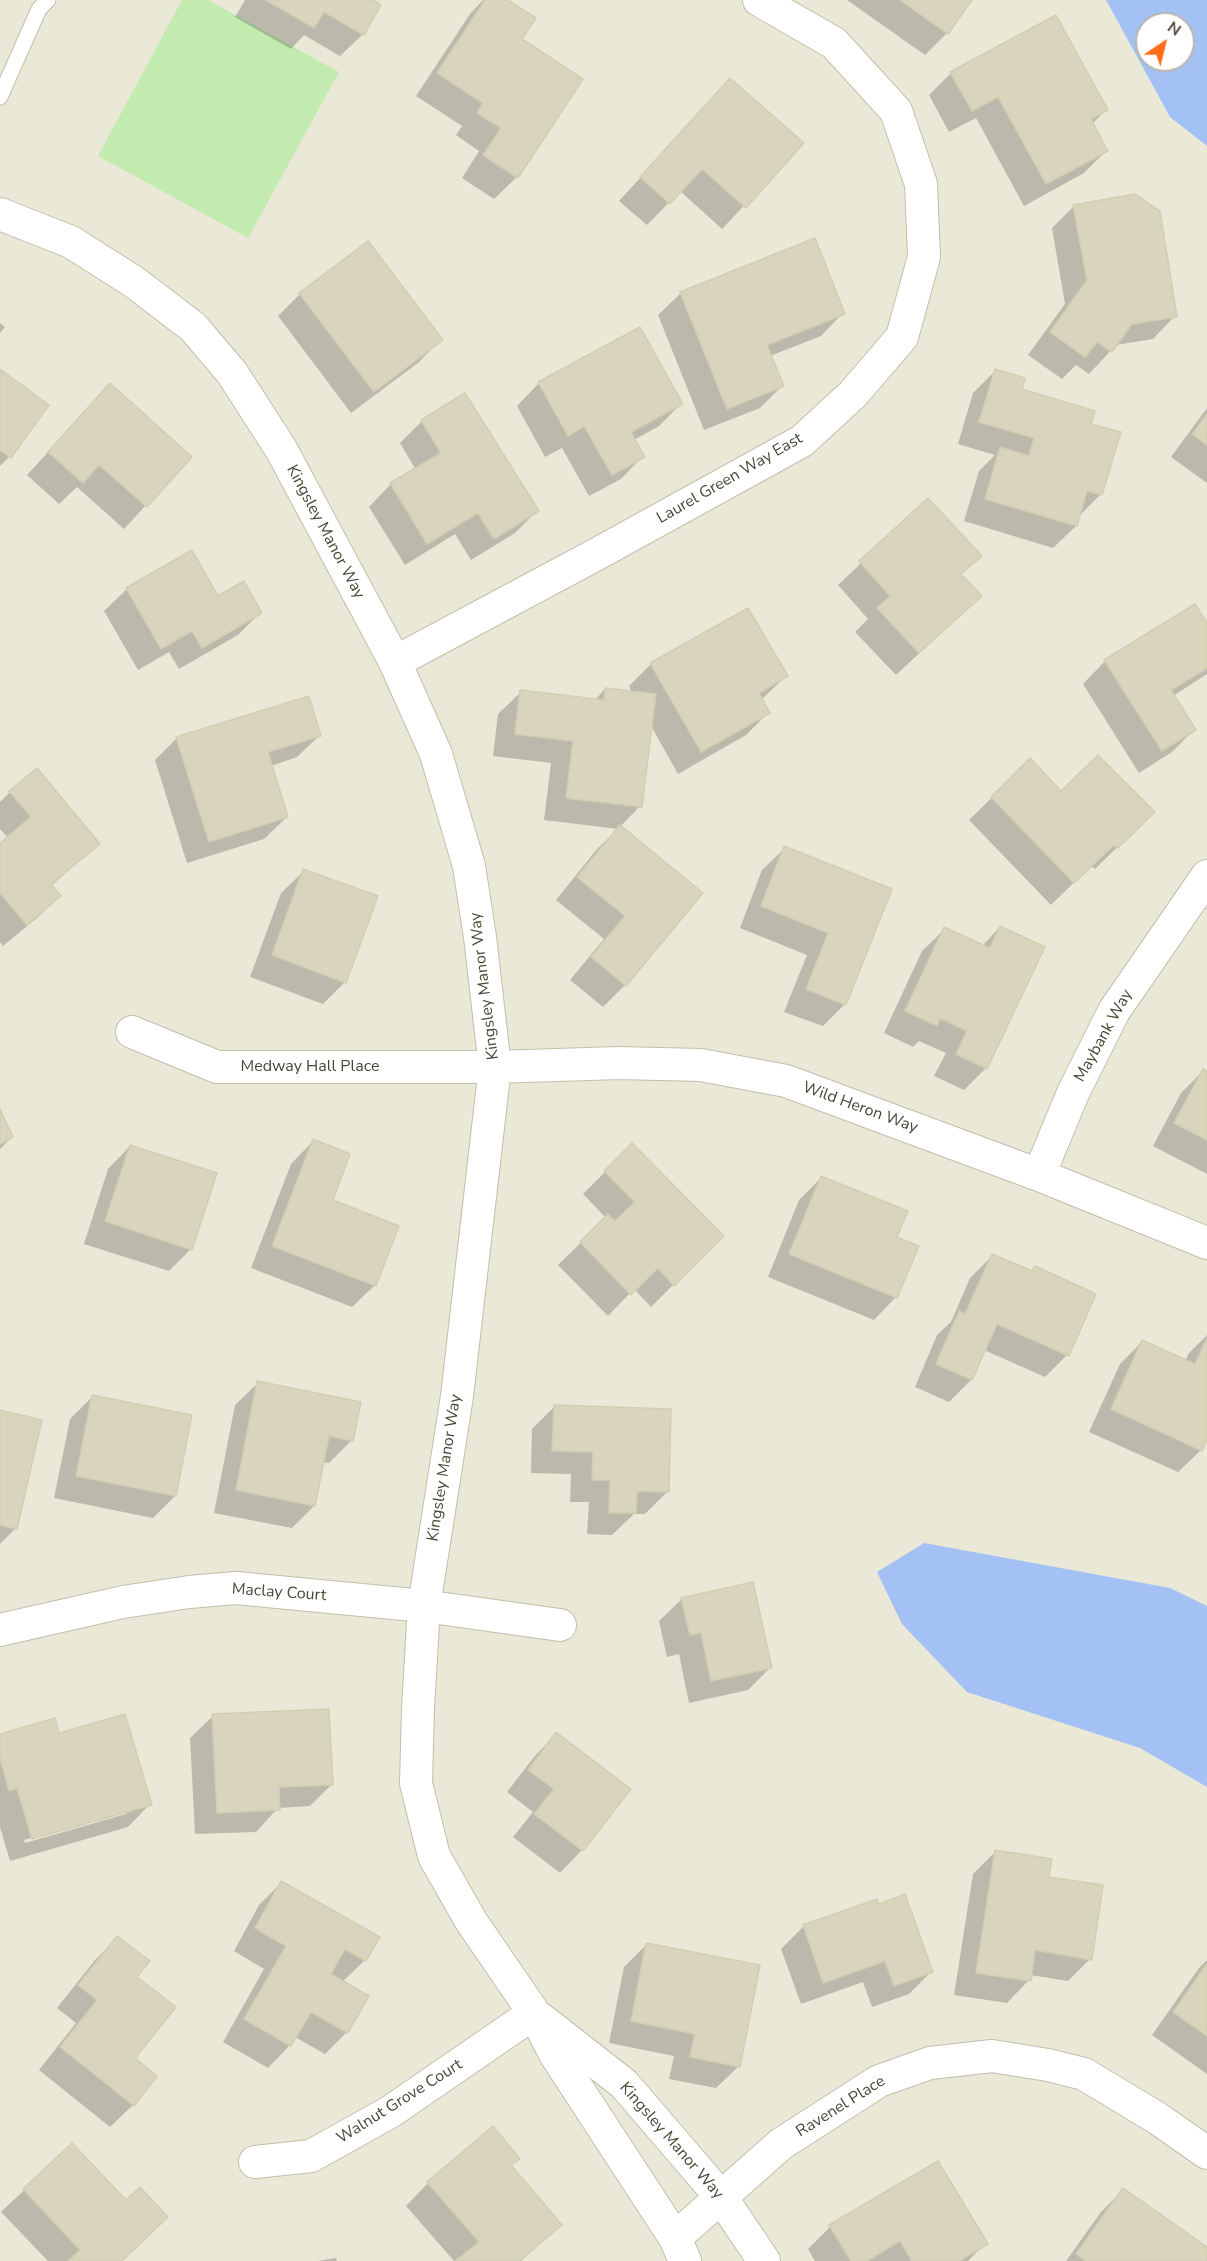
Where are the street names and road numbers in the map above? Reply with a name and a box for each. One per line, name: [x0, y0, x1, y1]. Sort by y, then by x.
street label: Laurel Green Way East: [654, 429, 806, 529]
street label: Kingsley Manor Way: [282, 462, 368, 602]
street label: Kingsley Manor Way: [466, 911, 504, 1061]
street label: Maybank Way: [1071, 986, 1137, 1086]
street label: Medway Hall Place: [241, 1057, 379, 1077]
street label: Wild Heron Way: [800, 1078, 920, 1138]
street label: Kingsley Manor Way: [424, 1393, 466, 1543]
street label: Maclay Court: [231, 1580, 327, 1606]
street label: Walnut Grove Court: [334, 2056, 466, 2148]
street label: Ravenel Place: [793, 2072, 889, 2142]
street label: Kingsley Manor Way: [615, 2079, 727, 2203]

